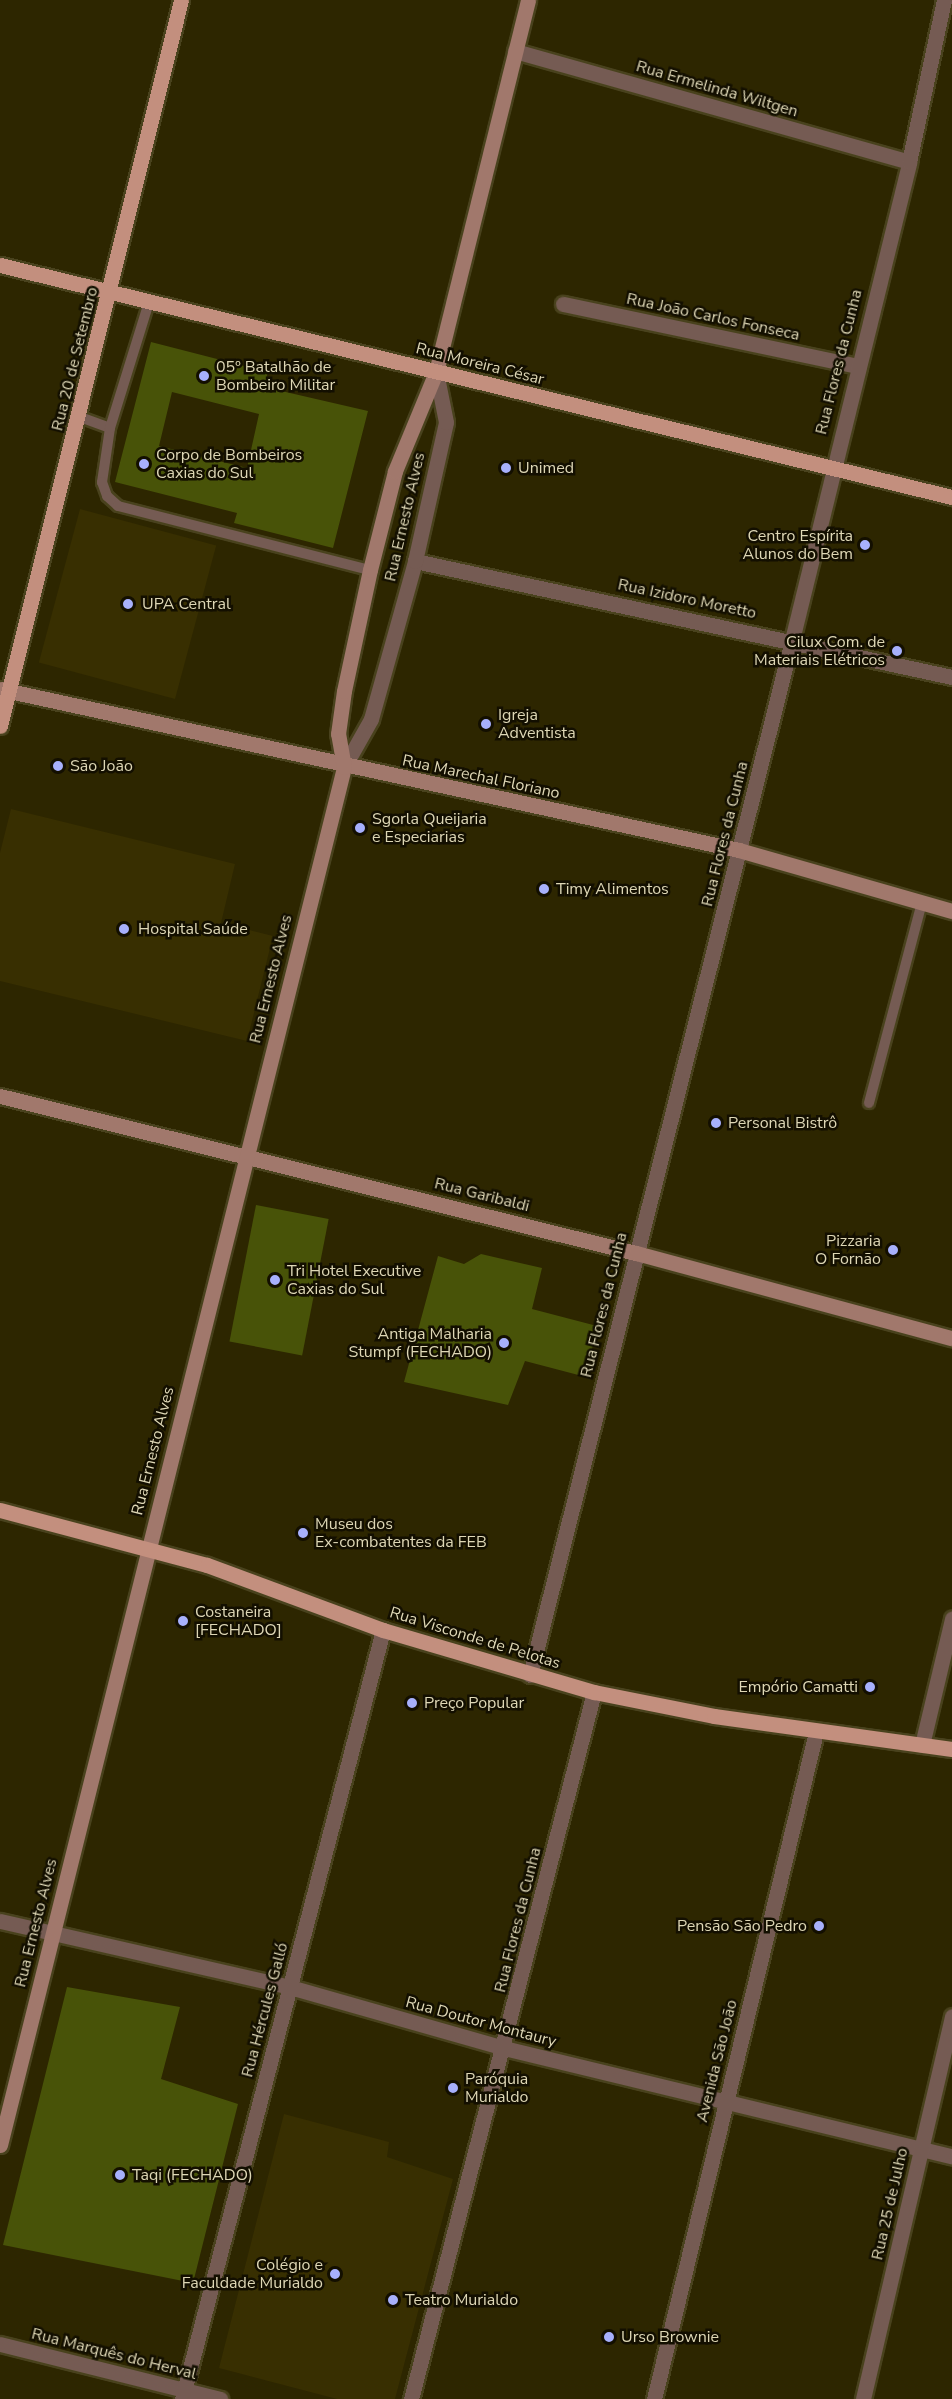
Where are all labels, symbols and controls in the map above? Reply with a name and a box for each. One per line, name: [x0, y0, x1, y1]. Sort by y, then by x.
street label: Rua Ermelinda Wiltgen: [634, 57, 800, 121]
street label: Rua 20 de Setembro: [48, 285, 102, 433]
street label: Rua Flores da Cunha: [812, 288, 866, 436]
street label: Rua João Carlos Fonseca: [625, 289, 801, 345]
street label: Rua Moreira César: [414, 339, 546, 389]
place label: 05º Batalhão de Bombeiro Militar: [216, 357, 335, 395]
marker: 05º Batalhão de Bombeiro Militar: [197, 369, 211, 383]
place label: Corpo de Bombeiros Caxias do Sul: [156, 445, 302, 483]
street label: Rua Ernesto Alves: [381, 451, 429, 583]
marker: Corpo de Bombeiros Caxias do Sul: [137, 457, 151, 471]
place label: Unimed: [518, 458, 574, 478]
marker: Unimed: [499, 461, 513, 475]
place label: Centro Espírita Alunos do Bem: [742, 526, 853, 564]
marker: Centro Espírita Alunos do Bem: [858, 538, 872, 552]
street label: Rua Izidoro Moretto: [616, 575, 758, 623]
place label: UPA Central: [142, 594, 231, 614]
marker: UPA Central: [119, 595, 137, 613]
place label: Cilux Com. de Materiais Elétricos: [754, 632, 885, 670]
marker: Cilux Com. de Materiais Elétricos: [890, 644, 904, 658]
place label: Igreja Adventista: [498, 705, 576, 743]
marker: Igreja Adventista: [479, 717, 493, 731]
street label: Rua Marechal Floriano: [400, 751, 562, 803]
place label: São João: [70, 756, 133, 776]
marker: São João: [51, 759, 65, 773]
street label: Rua Flores da Cunha: [698, 760, 752, 908]
place label: Sgorla Queijaria e Especiarias: [372, 809, 487, 847]
marker: Sgorla Queijaria e Especiarias: [353, 821, 367, 835]
place label: Timy Alimentos: [556, 879, 669, 899]
marker: Timy Alimentos: [537, 882, 551, 896]
street label: Rua Ernesto Alves: [246, 913, 296, 1045]
place label: Hospital Saúde: [138, 919, 248, 939]
marker: Hospital Saúde: [115, 920, 133, 938]
place label: Personal Bistrô: [728, 1113, 837, 1133]
marker: Personal Bistrô: [709, 1116, 723, 1130]
street label: Rua Garibaldi: [432, 1174, 532, 1216]
street label: Rua Flores da Cunha: [577, 1231, 631, 1379]
place label: Pizzaria O Fornão: [815, 1231, 881, 1269]
marker: Pizzaria O Fornão: [886, 1243, 900, 1257]
place label: Tri Hotel Executive Caxias do Sul: [287, 1261, 421, 1299]
marker: Tri Hotel Executive Caxias do Sul: [268, 1273, 282, 1287]
place label: Antiga Malharia Stumpf (FECHADO): [348, 1324, 492, 1362]
marker: Antiga Malharia Stumpf (FECHADO): [497, 1336, 511, 1350]
street label: Rua Ernesto Alves: [128, 1385, 178, 1517]
place label: Museu dos Ex-combatentes da FEB: [315, 1514, 487, 1552]
marker: Museu dos Ex-combatentes da FEB: [296, 1526, 310, 1540]
place label: Costaneira [FECHADO]: [195, 1602, 282, 1640]
street label: Rua Visconde de Pelotas: [387, 1603, 563, 1673]
marker: Costaneira [FECHADO]: [176, 1614, 190, 1628]
place label: Empório Camatti: [738, 1677, 858, 1697]
marker: Empório Camatti: [863, 1680, 877, 1694]
place label: Preço Popular: [424, 1693, 524, 1713]
marker: Preço Popular: [405, 1696, 419, 1710]
street label: Rua Flores da Cunha: [491, 1846, 545, 1994]
street label: Rua Ernesto Alves: [11, 1857, 61, 1989]
place label: Pensão São Pedro: [677, 1916, 807, 1936]
marker: Pensão São Pedro: [812, 1919, 826, 1933]
street label: Rua Hércules Galló: [238, 1941, 292, 2079]
street label: Rua Doutor Montaury: [403, 1993, 559, 2051]
street label: Avenida São João: [693, 1998, 741, 2124]
place label: Paróquia Murialdo: [465, 2069, 528, 2107]
marker: Paróquia Murialdo: [446, 2081, 460, 2095]
street label: Rua 25 de Julho: [868, 2146, 912, 2262]
place label: Taqi (FECHADO): [132, 2165, 253, 2185]
marker: Taqi (FECHADO): [113, 2168, 127, 2182]
place label: Colégio e Faculdade Murialdo: [182, 2255, 323, 2293]
marker: Colégio e Faculdade Murialdo: [328, 2267, 342, 2281]
place label: Teatro Murialdo: [405, 2290, 518, 2310]
marker: Teatro Murialdo: [386, 2293, 400, 2307]
street label: Rua Marquês do Herval: [30, 2324, 198, 2384]
place label: Urso Brownie: [621, 2327, 719, 2347]
marker: Urso Brownie: [602, 2330, 616, 2344]

